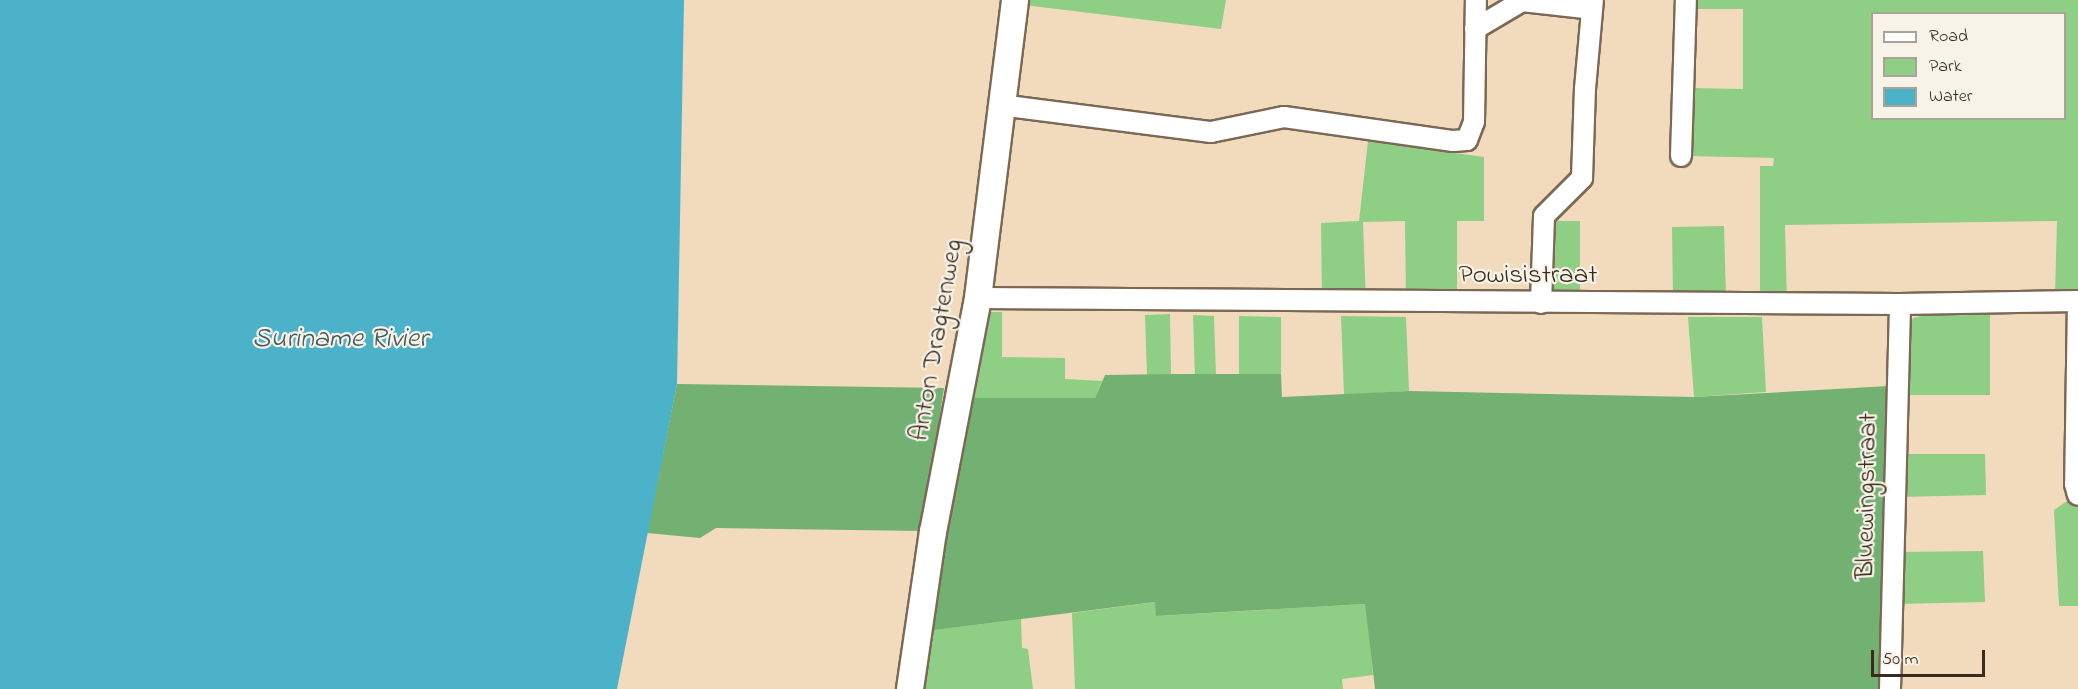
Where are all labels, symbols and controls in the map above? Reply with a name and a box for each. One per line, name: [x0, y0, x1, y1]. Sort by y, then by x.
legend: [1871, 12, 2066, 120]
text: Road: [1929, 24, 1968, 50]
text: Park: [1929, 54, 1962, 80]
text: Water: [1929, 84, 1972, 110]
street label: Anton Dragtenweg: [903, 237, 971, 443]
street label: Powisistraat: [1459, 260, 1597, 292]
water label: Suriname Rivier: [252, 323, 428, 357]
street label: Bluewingstraat: [1849, 413, 1885, 579]
scale bar: [1874, 638, 1988, 676]
text: 50 m: [1882, 647, 1919, 673]

